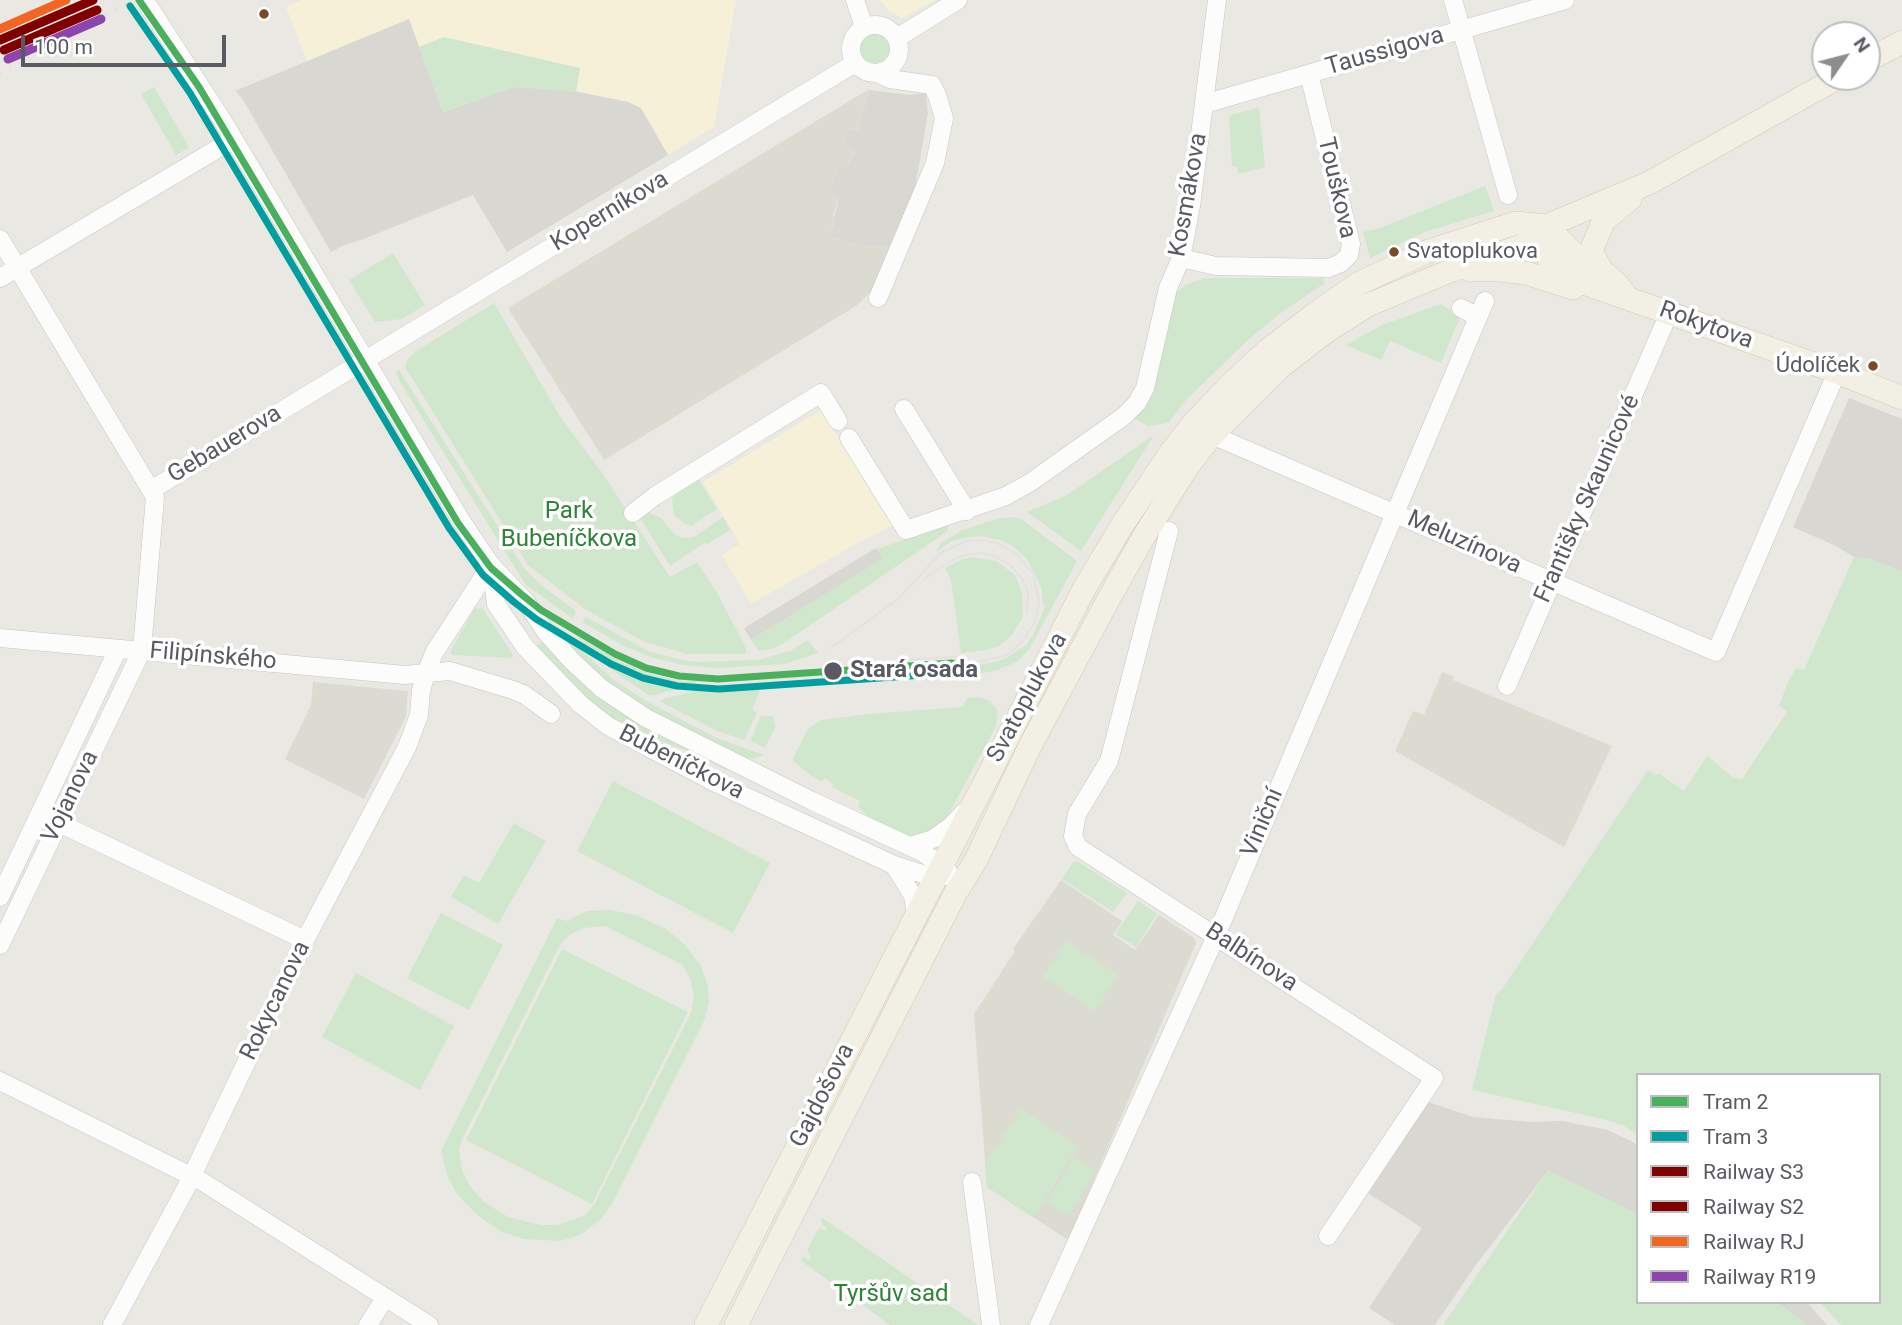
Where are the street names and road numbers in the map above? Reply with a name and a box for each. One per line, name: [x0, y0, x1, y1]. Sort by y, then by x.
street label: Taussigova: [1323, 21, 1447, 83]
street label: Kosmákova: [1164, 131, 1214, 259]
street label: Touškova: [1310, 135, 1362, 241]
street label: Koperníkova: [546, 166, 674, 258]
street label: Rokytova: [1655, 296, 1757, 356]
street label: Františky Skaunicové: [1529, 391, 1647, 607]
street label: Gebauerova: [163, 400, 287, 490]
street label: Meluzínova: [1402, 505, 1526, 581]
street label: Svatoplukova: [982, 628, 1074, 768]
street label: Filipínského: [148, 637, 278, 677]
street label: Bubeníčkova: [614, 719, 748, 807]
street label: Vojanova: [36, 746, 106, 848]
street label: Viniční: [1236, 784, 1290, 862]
street label: Balbínova: [1199, 917, 1303, 999]
street label: Rokycanova: [235, 937, 317, 1065]
street label: Gajdošova: [785, 1039, 861, 1153]

